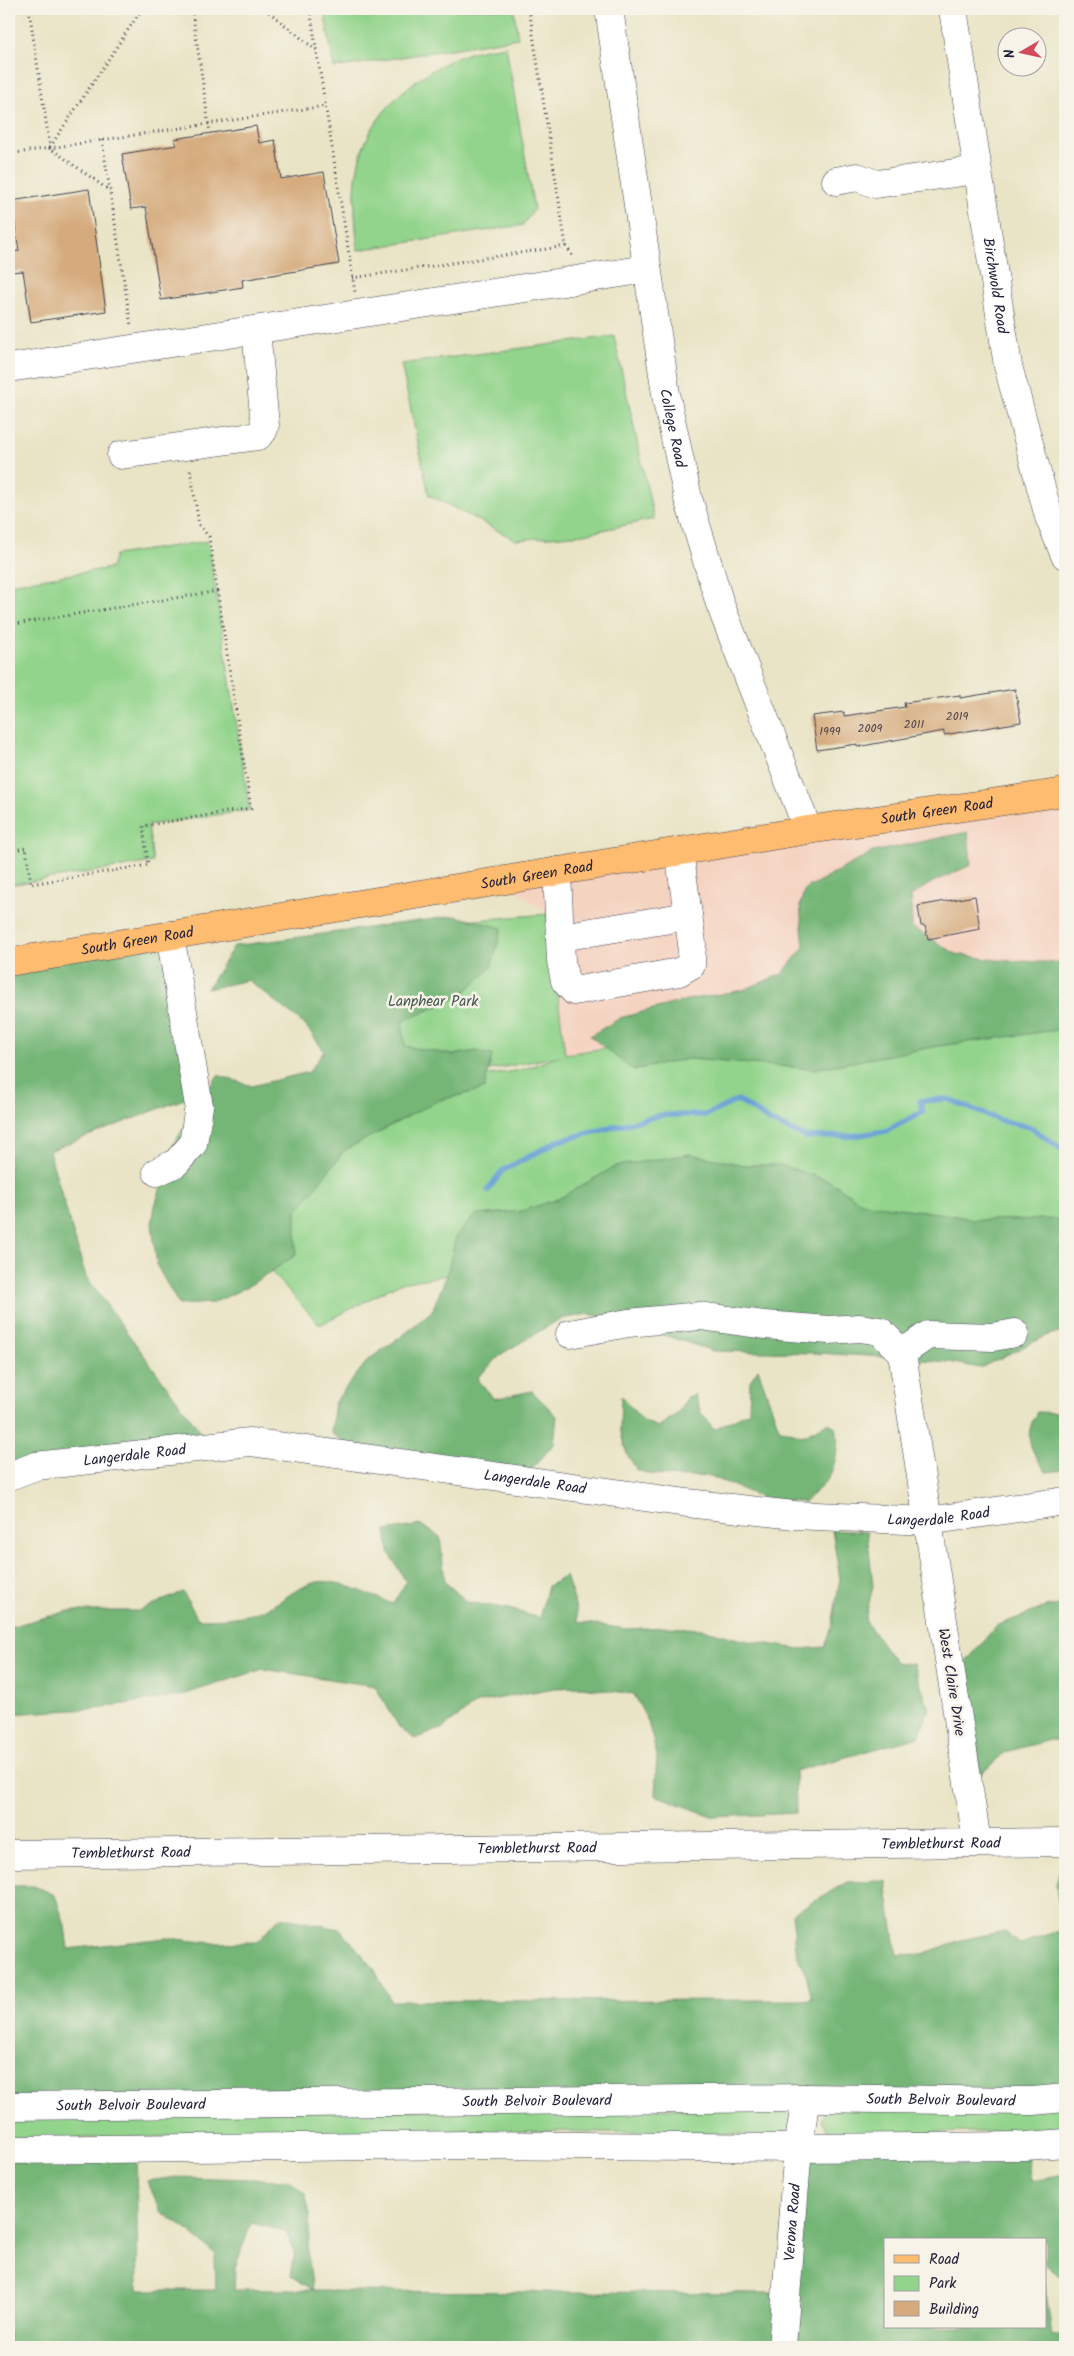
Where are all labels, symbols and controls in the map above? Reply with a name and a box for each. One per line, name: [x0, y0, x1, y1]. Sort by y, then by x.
north arrow: [996, 28, 1046, 78]
text: N: [999, 48, 1022, 60]
street label: Birchwold Road: [975, 236, 1014, 336]
street label: College Road: [652, 387, 692, 470]
house number: 2019: [946, 707, 968, 726]
house number: 2011: [904, 715, 924, 734]
house number: 2009: [858, 719, 883, 738]
house number: 1999: [819, 722, 841, 741]
street label: South Green Road: [879, 792, 995, 832]
street label: South Green Road: [479, 855, 596, 897]
street label: South Green Road: [79, 921, 196, 963]
park label: Lanphear Park: [388, 990, 479, 1014]
street label: Langerdale Road: [82, 1438, 188, 1474]
street label: Langerdale Road: [482, 1464, 588, 1502]
street label: Langerdale Road: [887, 1501, 992, 1534]
street label: West Claire Drive: [931, 1626, 971, 1738]
street label: Temblethurst Road: [881, 1832, 1001, 1857]
street label: Temblethurst Road: [477, 1836, 597, 1862]
street label: Temblethurst Road: [71, 1841, 191, 1866]
street label: South Belvoir Boulevard: [866, 2088, 1016, 2114]
street label: South Belvoir Boulevard: [462, 2089, 612, 2114]
street label: South Belvoir Boulevard: [56, 2093, 206, 2119]
street label: Verona Road: [778, 2182, 808, 2262]
legend: [884, 2238, 1046, 2328]
text: Road: [929, 2248, 960, 2272]
text: Park: [929, 2272, 957, 2296]
text: Building: [929, 2298, 979, 2322]

